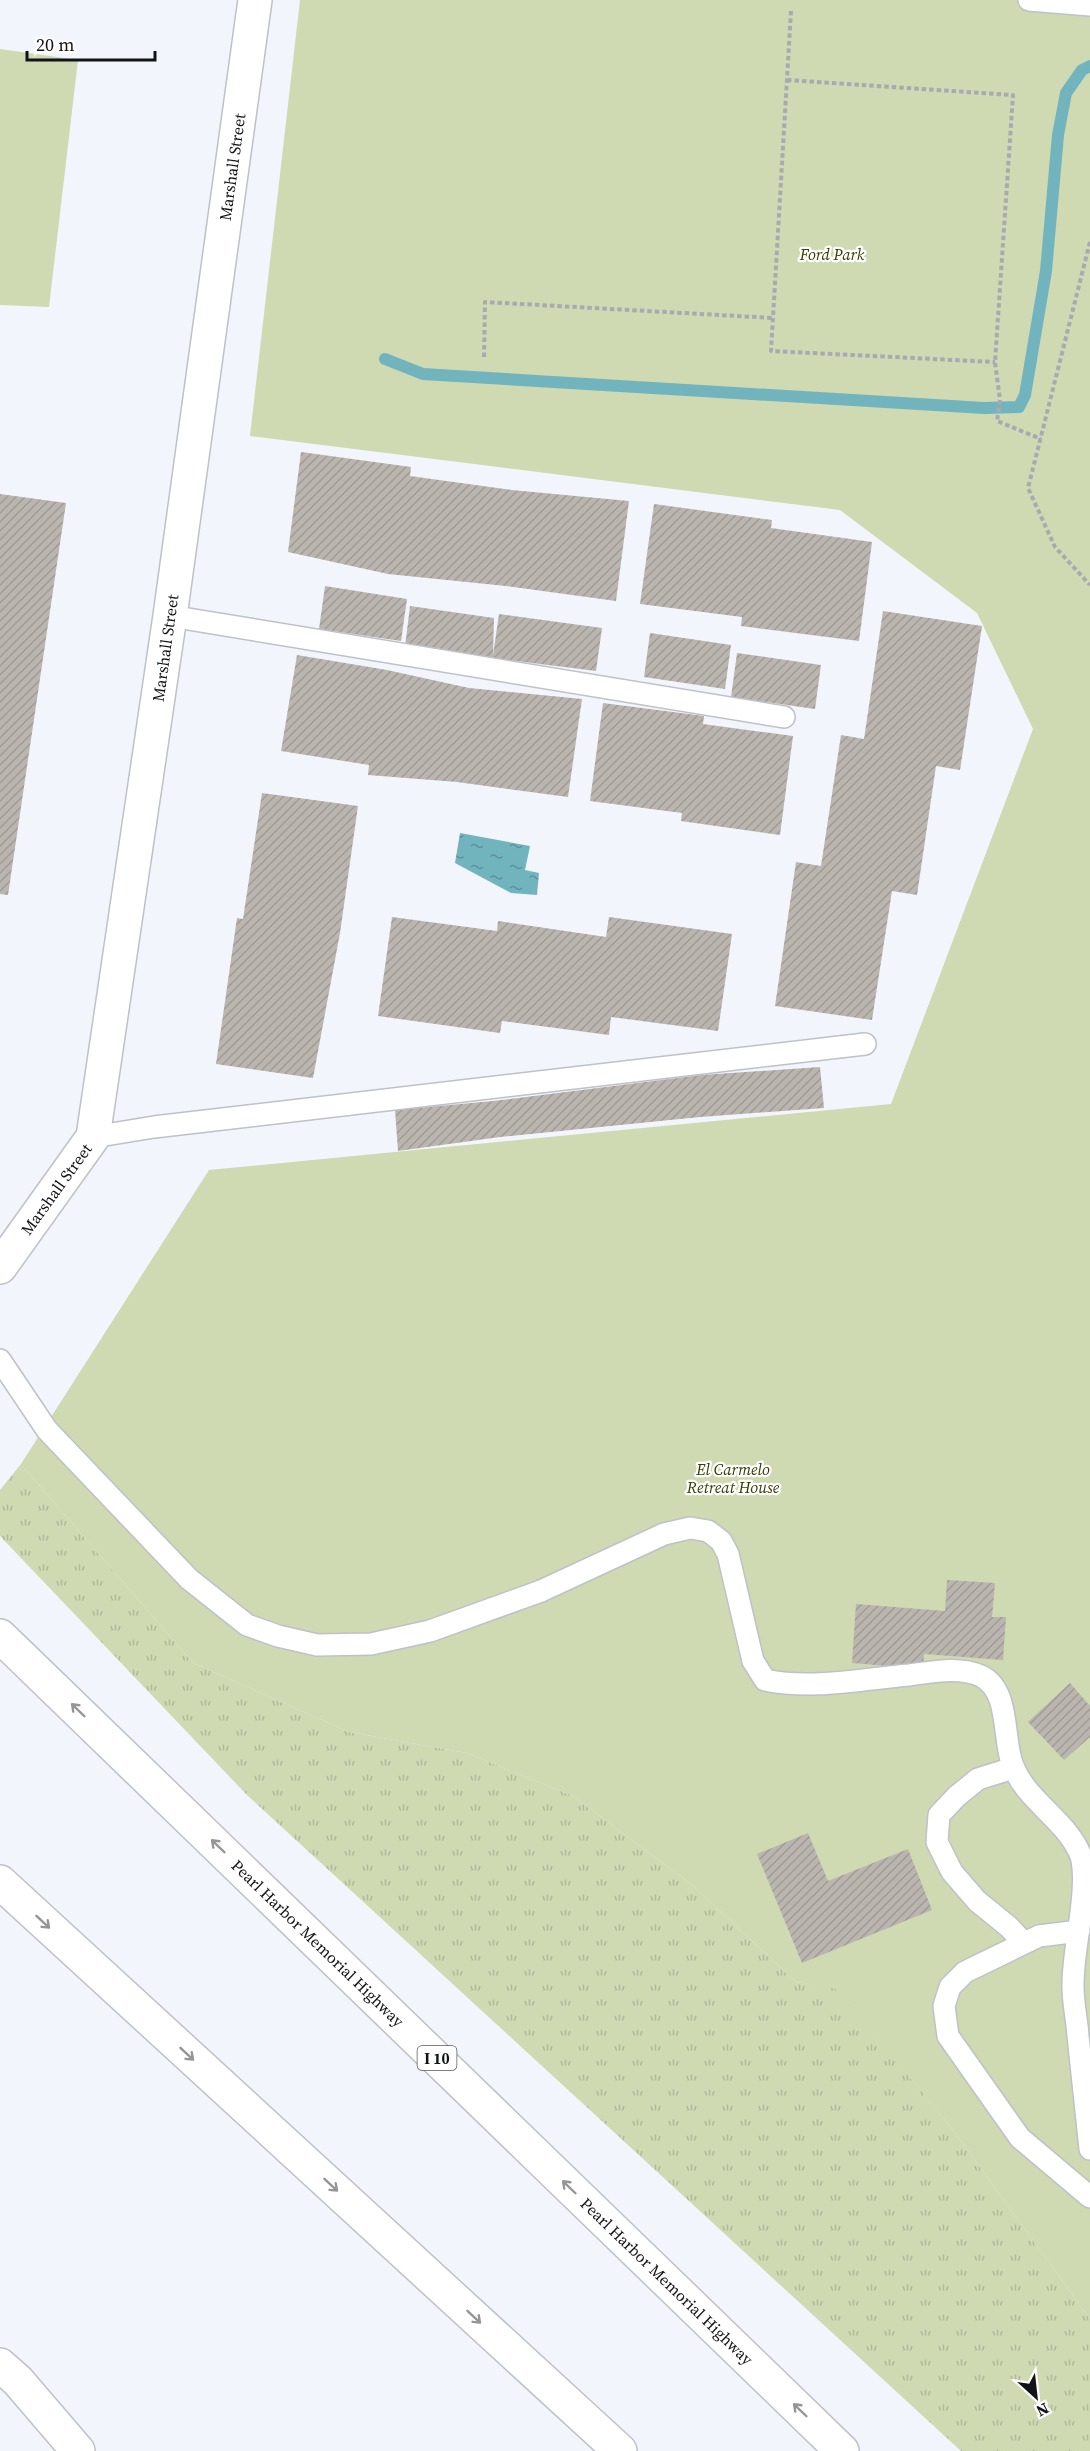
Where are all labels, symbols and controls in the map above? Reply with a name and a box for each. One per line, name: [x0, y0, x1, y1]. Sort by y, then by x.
scale bar: [27, 24, 154, 62]
text: 20 m: [36, 32, 74, 57]
street label: Marshall Street: [214, 111, 251, 222]
park label: Ford Park: [799, 243, 865, 265]
street label: Marshall Street: [147, 592, 184, 703]
street label: Marshall Street: [15, 1138, 97, 1239]
park label: El Carmelo Retreat House: [686, 1458, 780, 1498]
one-way arrow: [71, 1703, 86, 1718]
one-way arrow: [211, 1839, 226, 1854]
street label: Pearl Harbor Memorial Highway: [227, 1854, 410, 2032]
one-way arrow: [35, 1915, 50, 1929]
road number: I 10: [418, 2046, 456, 2070]
one-way arrow: [179, 2047, 194, 2061]
one-way arrow: [323, 2178, 338, 2193]
one-way arrow: [562, 2179, 577, 2194]
street label: Pearl Harbor Memorial Highway: [576, 2192, 759, 2370]
one-way arrow: [467, 2310, 482, 2324]
north arrow: [1006, 2367, 1066, 2427]
text: N: [1032, 2398, 1053, 2423]
one-way arrow: [792, 2403, 807, 2418]

